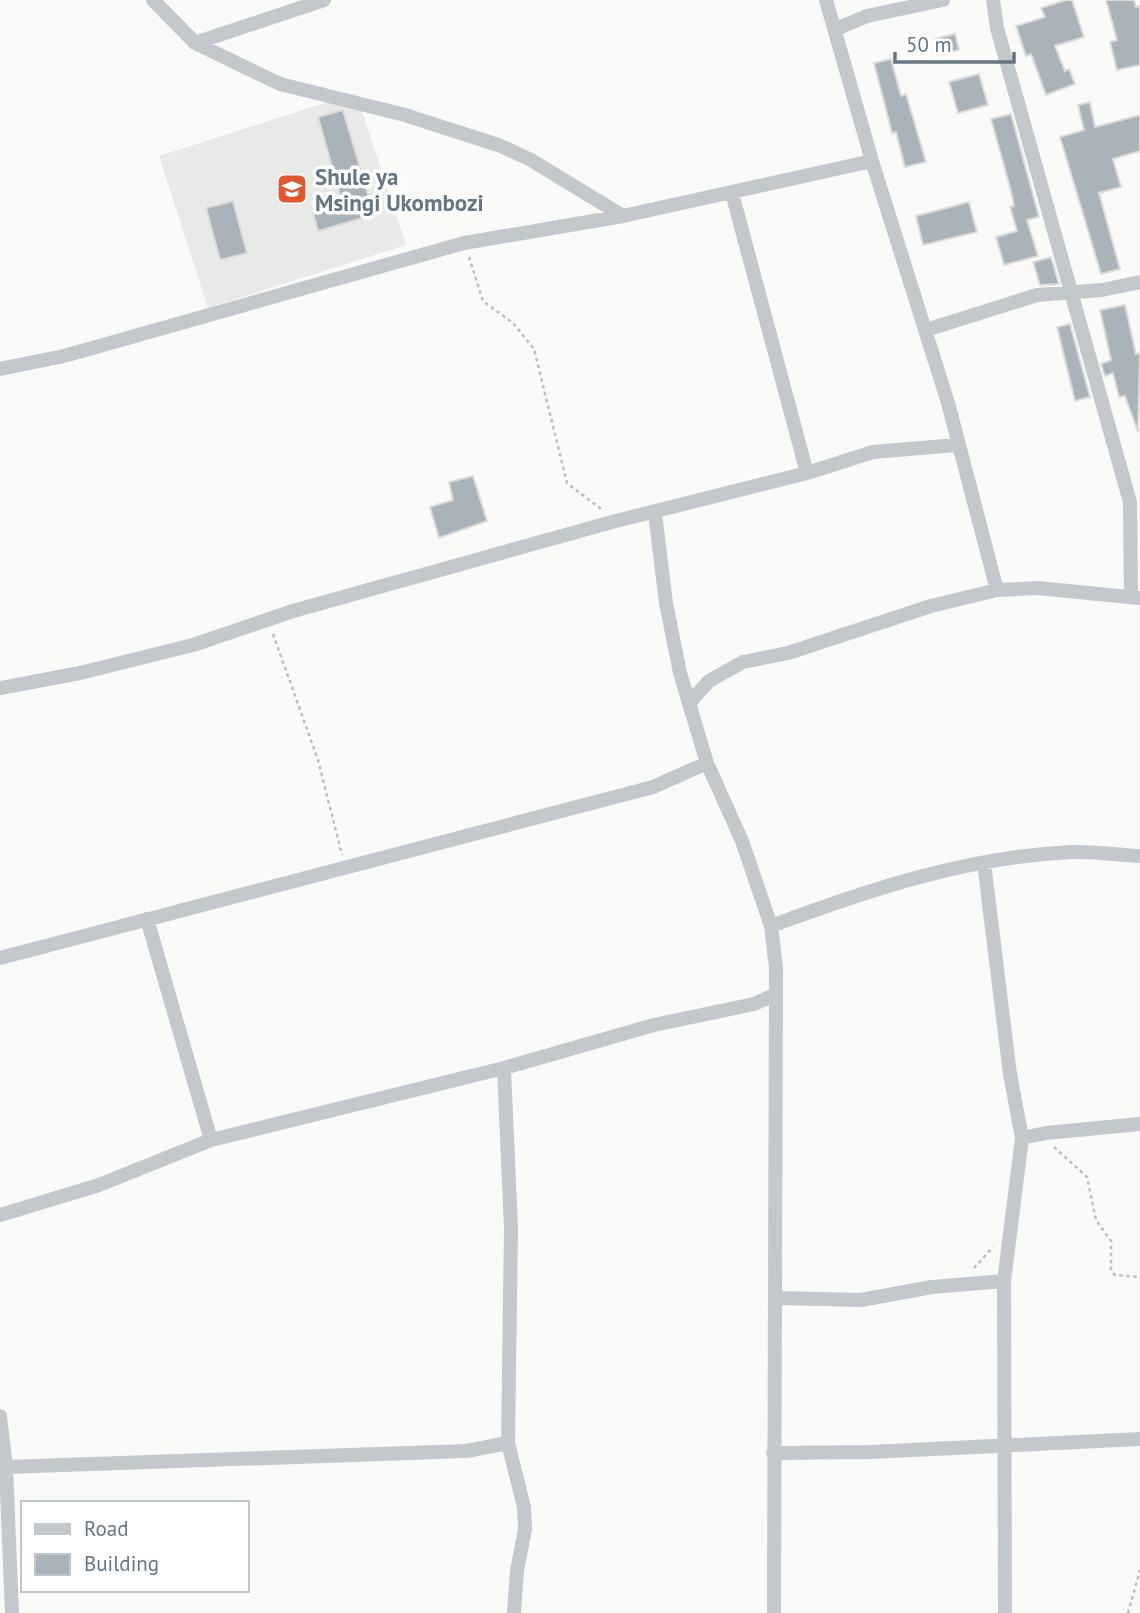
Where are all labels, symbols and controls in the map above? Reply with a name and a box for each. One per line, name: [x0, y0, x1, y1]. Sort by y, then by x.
scale bar: [895, 21, 1014, 65]
text: 50 m: [906, 31, 952, 58]
place label: Shule ya Msingi Ukombozi: [315, 162, 484, 217]
school or university icon: Shule ya Msingi Ukombozi: [275, 172, 309, 206]
legend: [21, 1501, 248, 1592]
text: Road: [84, 1515, 128, 1542]
text: Building: [84, 1550, 159, 1577]

